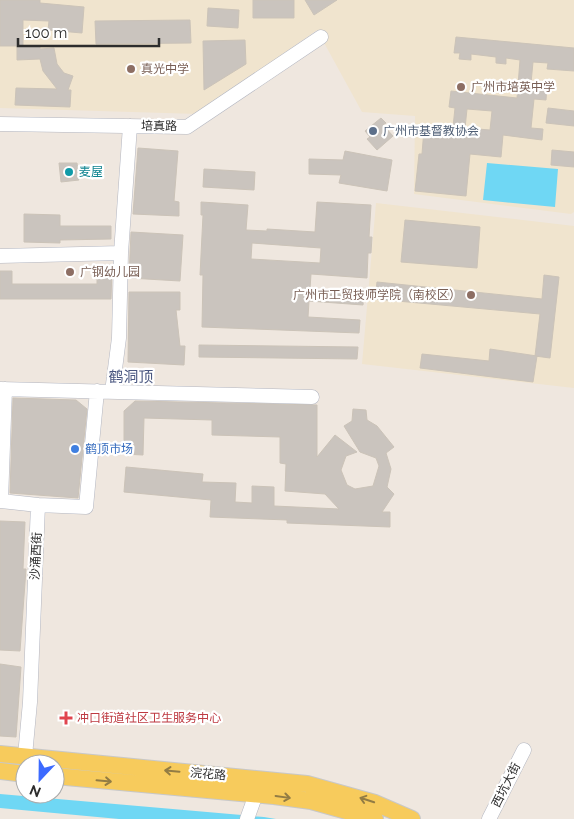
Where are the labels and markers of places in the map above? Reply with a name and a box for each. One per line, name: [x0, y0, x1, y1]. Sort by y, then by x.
place label: 真光中学: [141, 62, 189, 76]
marker: 真光中学: [125, 63, 137, 75]
place label: 广州市培英中学: [471, 80, 555, 94]
marker: 广州市培英中学: [455, 81, 467, 93]
place label: 广州市基督教协会: [383, 124, 479, 138]
marker: 广州市基督教协会: [367, 125, 379, 137]
place label: 麦屋: [79, 165, 103, 179]
marker: 麦屋: [63, 166, 75, 178]
place label: 广钢幼儿园: [80, 265, 140, 279]
marker: 广钢幼儿园: [64, 266, 76, 278]
place label: 广州市工贸技师学院（南校区）: [293, 288, 461, 302]
marker: 广州市工贸技师学院（南校区）: [465, 289, 477, 301]
place label: 鹤顶市场: [85, 442, 133, 456]
marker: 鹤顶市场: [69, 443, 81, 455]
marker: 冲口街道社区卫生服务中心: [59, 711, 73, 725]
place label: 冲口街道社区卫生服务中心: [77, 711, 221, 725]

